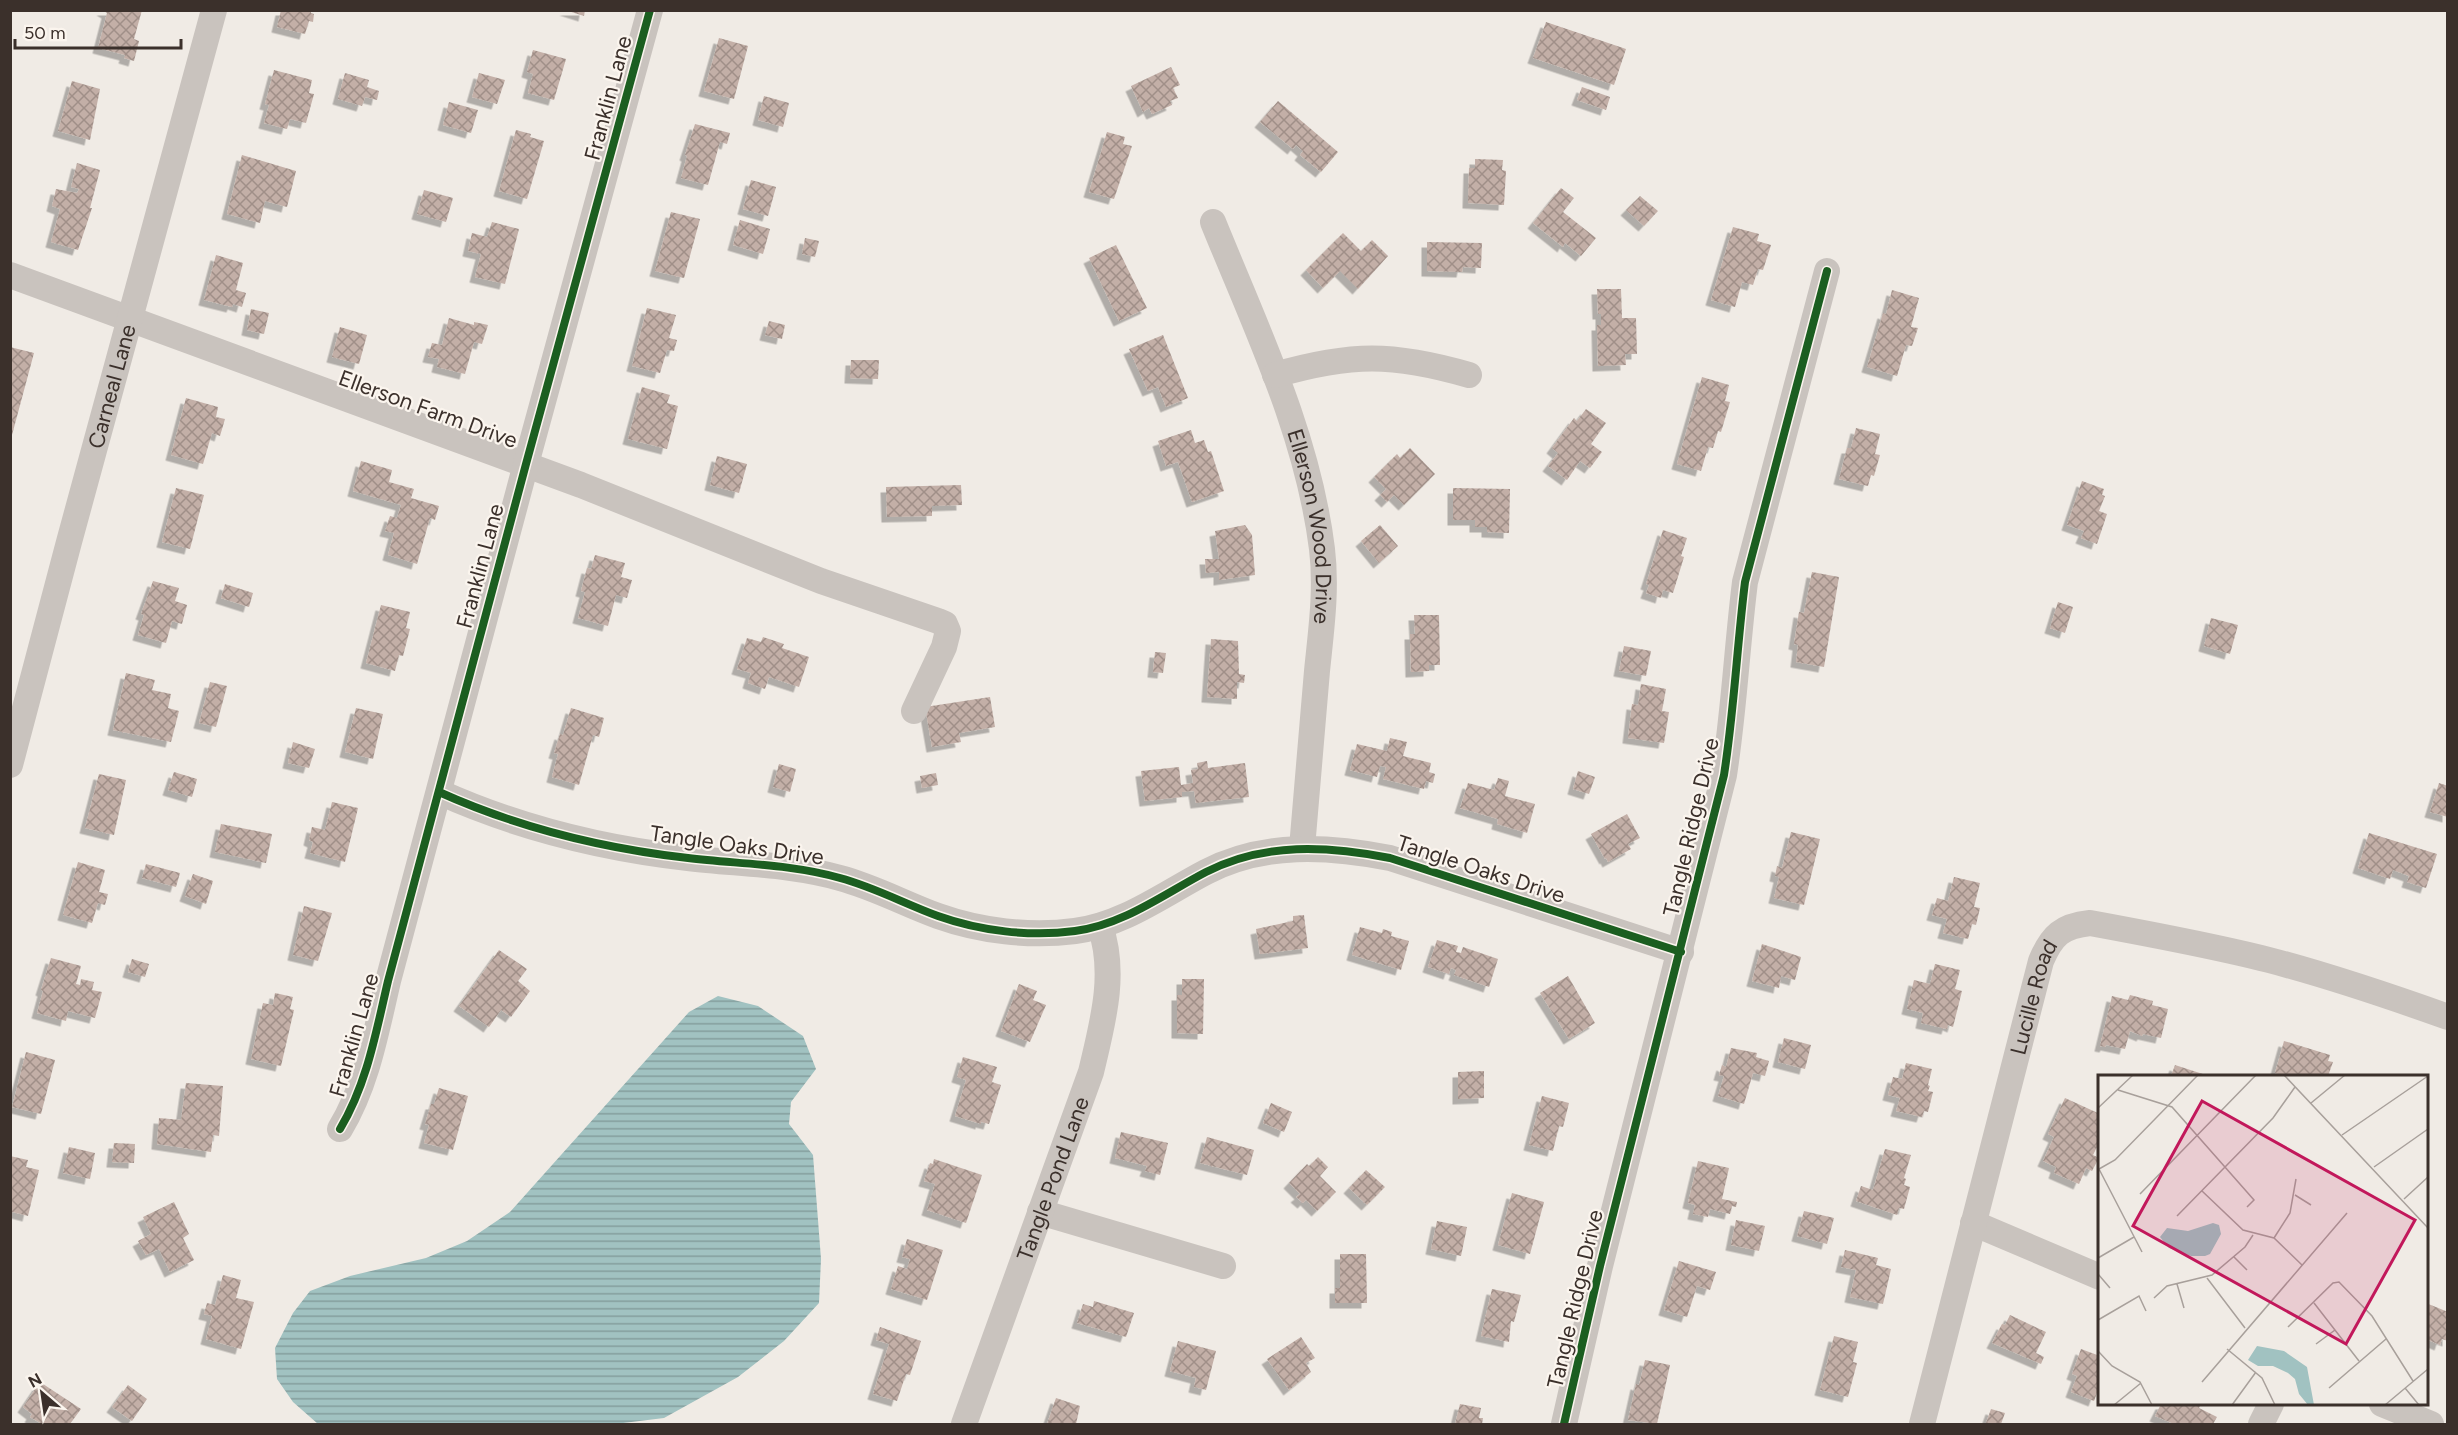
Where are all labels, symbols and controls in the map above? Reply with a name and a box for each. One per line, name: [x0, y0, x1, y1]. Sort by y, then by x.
scale bar: [15, 12, 182, 50]
text: 50 m: [24, 22, 66, 44]
street label: Franklin Lane: [578, 33, 638, 163]
street label: Carneal Lane: [82, 321, 141, 451]
street label: Ellerson Farm Drive: [335, 364, 521, 454]
street label: Ellerson Wood Drive: [1282, 425, 1337, 625]
street label: Franklin Lane: [450, 501, 510, 631]
street label: Tangle Ridge Drive: [1657, 735, 1725, 919]
street label: Tangle Oaks Drive: [648, 819, 826, 871]
street label: Tangle Oaks Drive: [1394, 829, 1568, 909]
street label: Lucille Road: [2004, 934, 2063, 1058]
street label: Franklin Lane: [323, 970, 385, 1100]
inset map: [2098, 1075, 2428, 1405]
street label: Tangle Pond Lane: [1011, 1093, 1095, 1264]
street label: Tangle Ridge Drive: [1541, 1207, 1609, 1391]
north arrow: [12, 1363, 72, 1423]
text: N: [25, 1369, 45, 1392]

